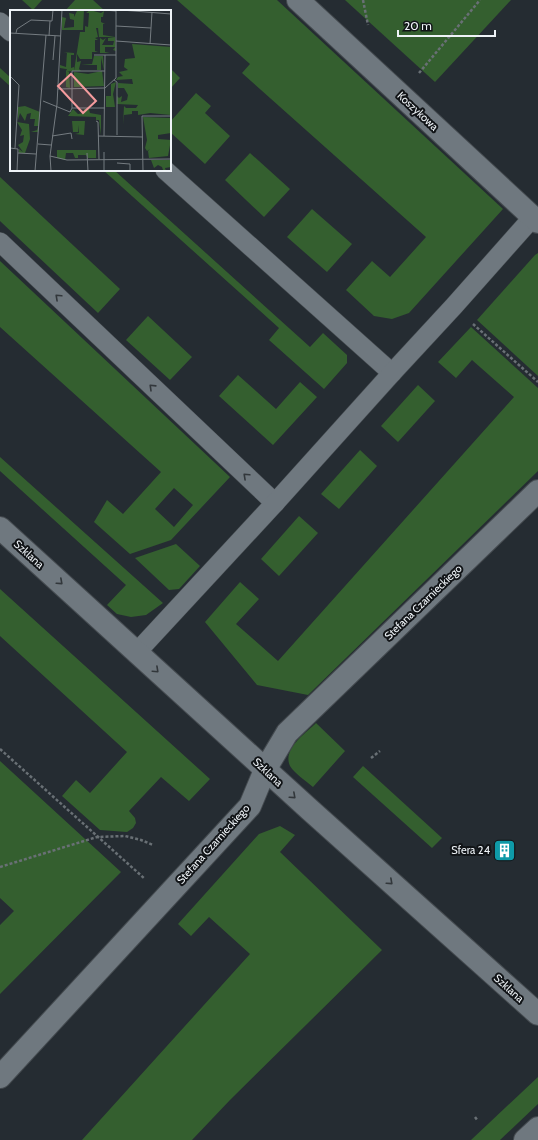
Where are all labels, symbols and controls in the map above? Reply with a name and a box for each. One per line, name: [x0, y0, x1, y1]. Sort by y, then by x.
inset map: [10, 10, 171, 171]
scale bar: [398, 12, 495, 38]
text: 20 m: [404, 18, 432, 33]
street label: Koszykowa: [395, 88, 442, 134]
one-way arrow: [55, 294, 63, 302]
one-way arrow: [149, 384, 157, 391]
one-way arrow: [243, 473, 251, 481]
street label: Szklana: [11, 537, 47, 572]
street label: Stefana Czarnieckiego: [381, 561, 465, 643]
one-way arrow: [55, 578, 63, 585]
one-way arrow: [152, 665, 159, 672]
street label: Szklana: [250, 755, 286, 790]
one-way arrow: [288, 791, 296, 798]
street label: Stefana Czarnieckiego: [173, 801, 253, 887]
building icon: Sfera 24: [492, 837, 518, 863]
place label: Sfera 24: [451, 843, 491, 857]
one-way arrow: [386, 877, 393, 884]
street label: Szklana: [491, 971, 527, 1006]

